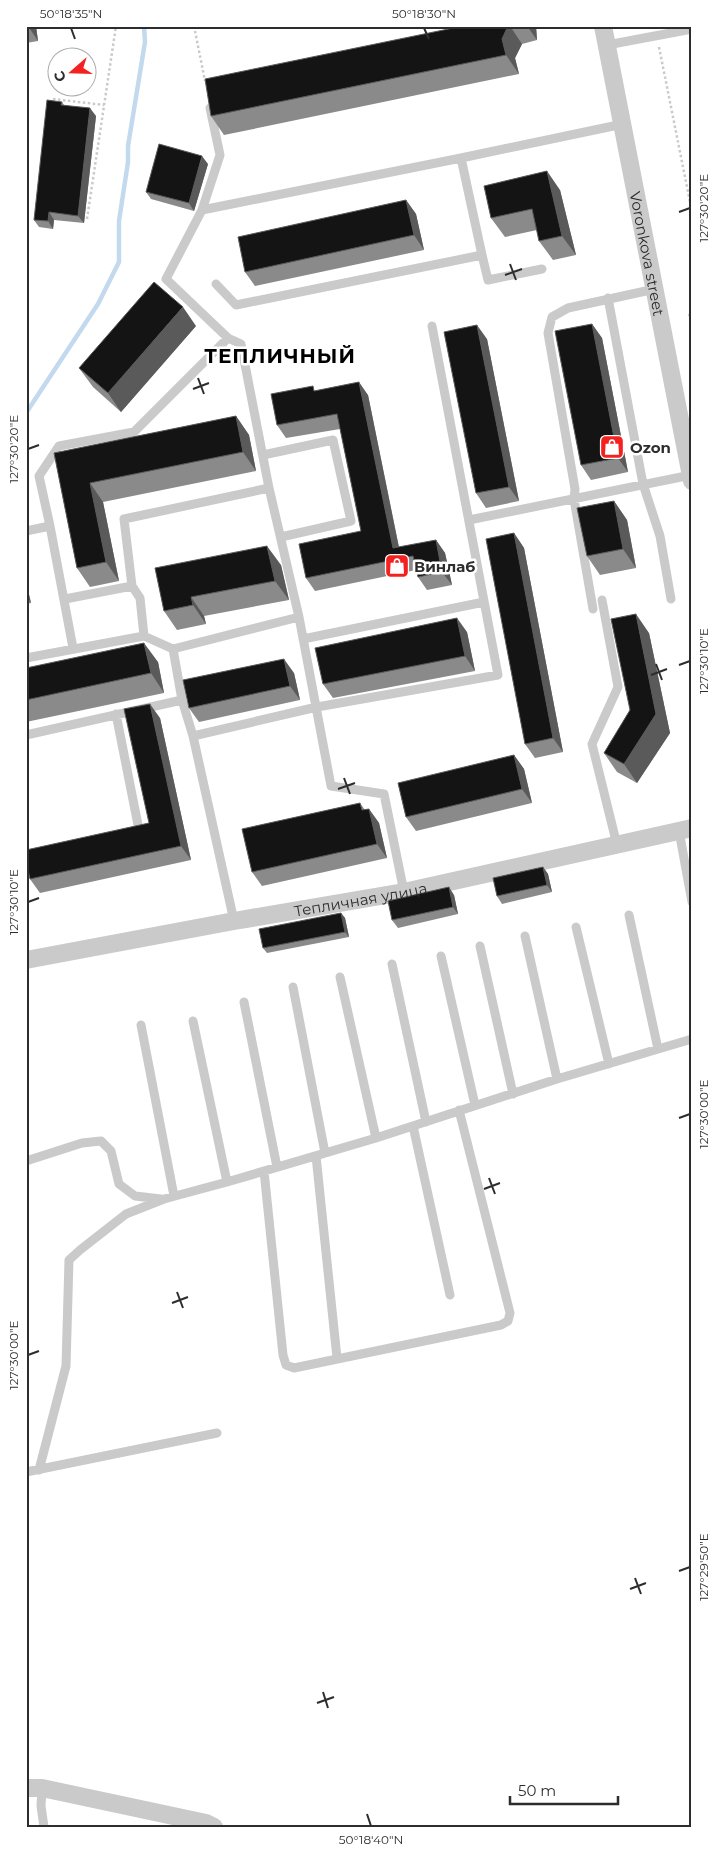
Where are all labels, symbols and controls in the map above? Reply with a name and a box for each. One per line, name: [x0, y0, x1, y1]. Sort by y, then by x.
text: 50°18'35"N: [40, 6, 102, 21]
text: 50°18'30"N: [392, 6, 456, 21]
north arrow: [48, 48, 98, 98]
text: С: [50, 69, 70, 84]
text: 127°30'20"E: [696, 174, 711, 242]
street label: Voronkova street: [626, 190, 669, 318]
district label: ТЕПЛИЧНЫЙ: [204, 344, 356, 368]
text: 127°30'20"E: [6, 415, 21, 483]
shop icon: Ozon: [599, 434, 625, 460]
place label: Ozon: [630, 438, 671, 457]
shop icon: Винлаб: [384, 553, 410, 579]
place label: Винлаб: [414, 557, 475, 576]
text: 127°30'10"E: [696, 628, 711, 694]
text: 127°30'10"E: [6, 869, 21, 935]
street label: Тепличная улица: [292, 878, 429, 920]
text: 127°30'00"E: [696, 1079, 711, 1149]
text: 127°30'00"E: [6, 1320, 21, 1390]
text: 127°29'50"E: [696, 1533, 711, 1601]
scale bar: [510, 1773, 618, 1805]
text: 50 m: [518, 1781, 556, 1800]
text: 50°18'40"N: [339, 1832, 403, 1847]

